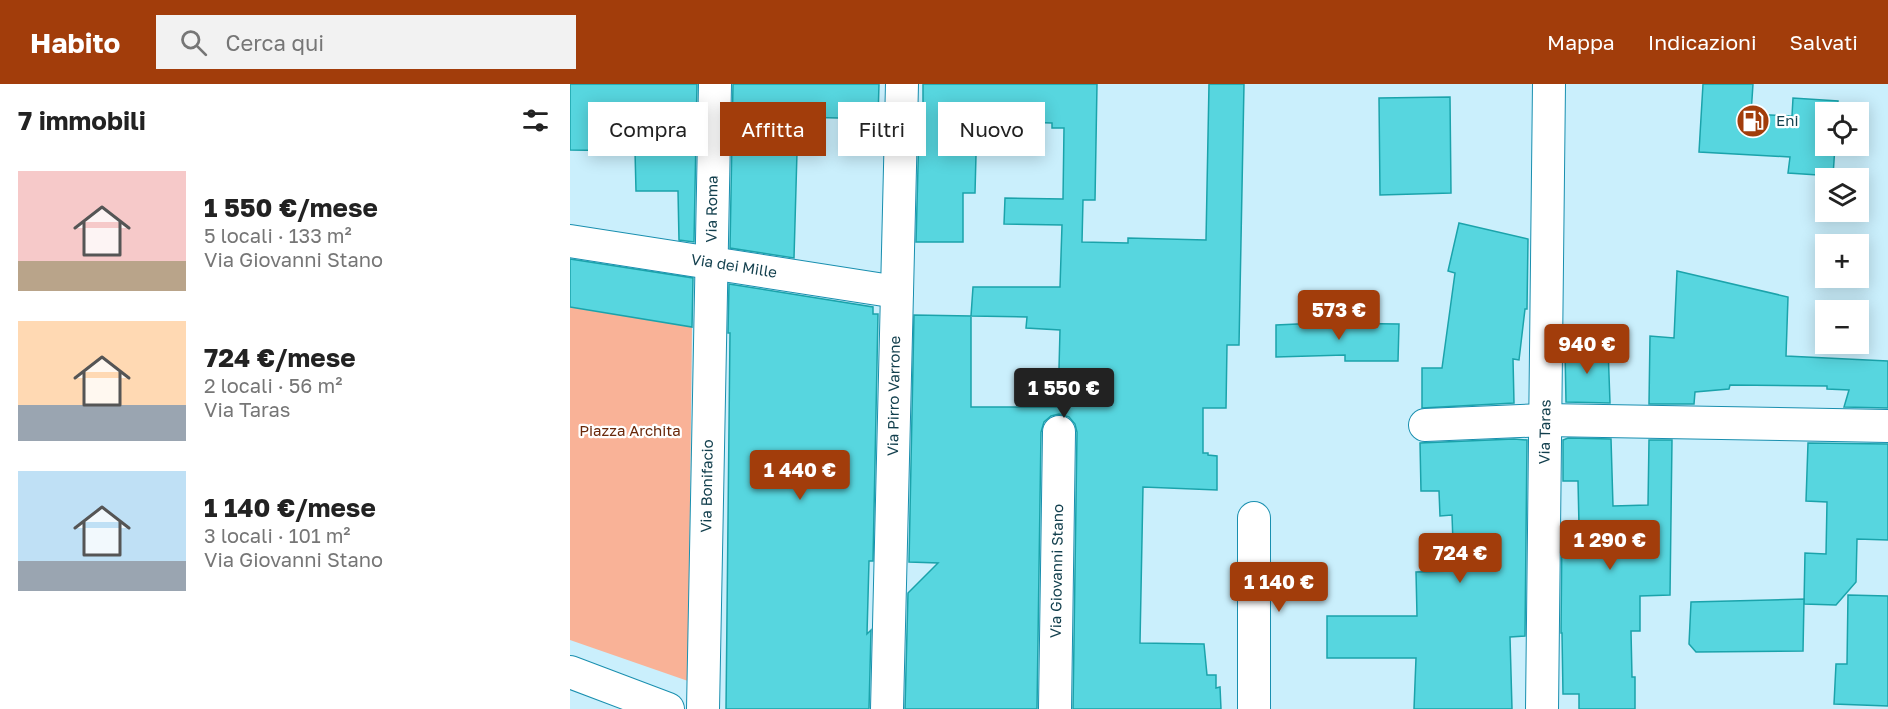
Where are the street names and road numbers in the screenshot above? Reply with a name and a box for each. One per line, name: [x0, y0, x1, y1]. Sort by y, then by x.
street label: Via Roma: [701, 175, 721, 243]
street label: Via dei Mille: [690, 249, 779, 281]
street label: Via Pirro Varrone: [883, 335, 903, 456]
street label: Via Taras: [1534, 399, 1554, 465]
street label: Via Bonifacio: [696, 439, 716, 533]
street label: Via Giovanni Stano: [1046, 504, 1066, 638]

